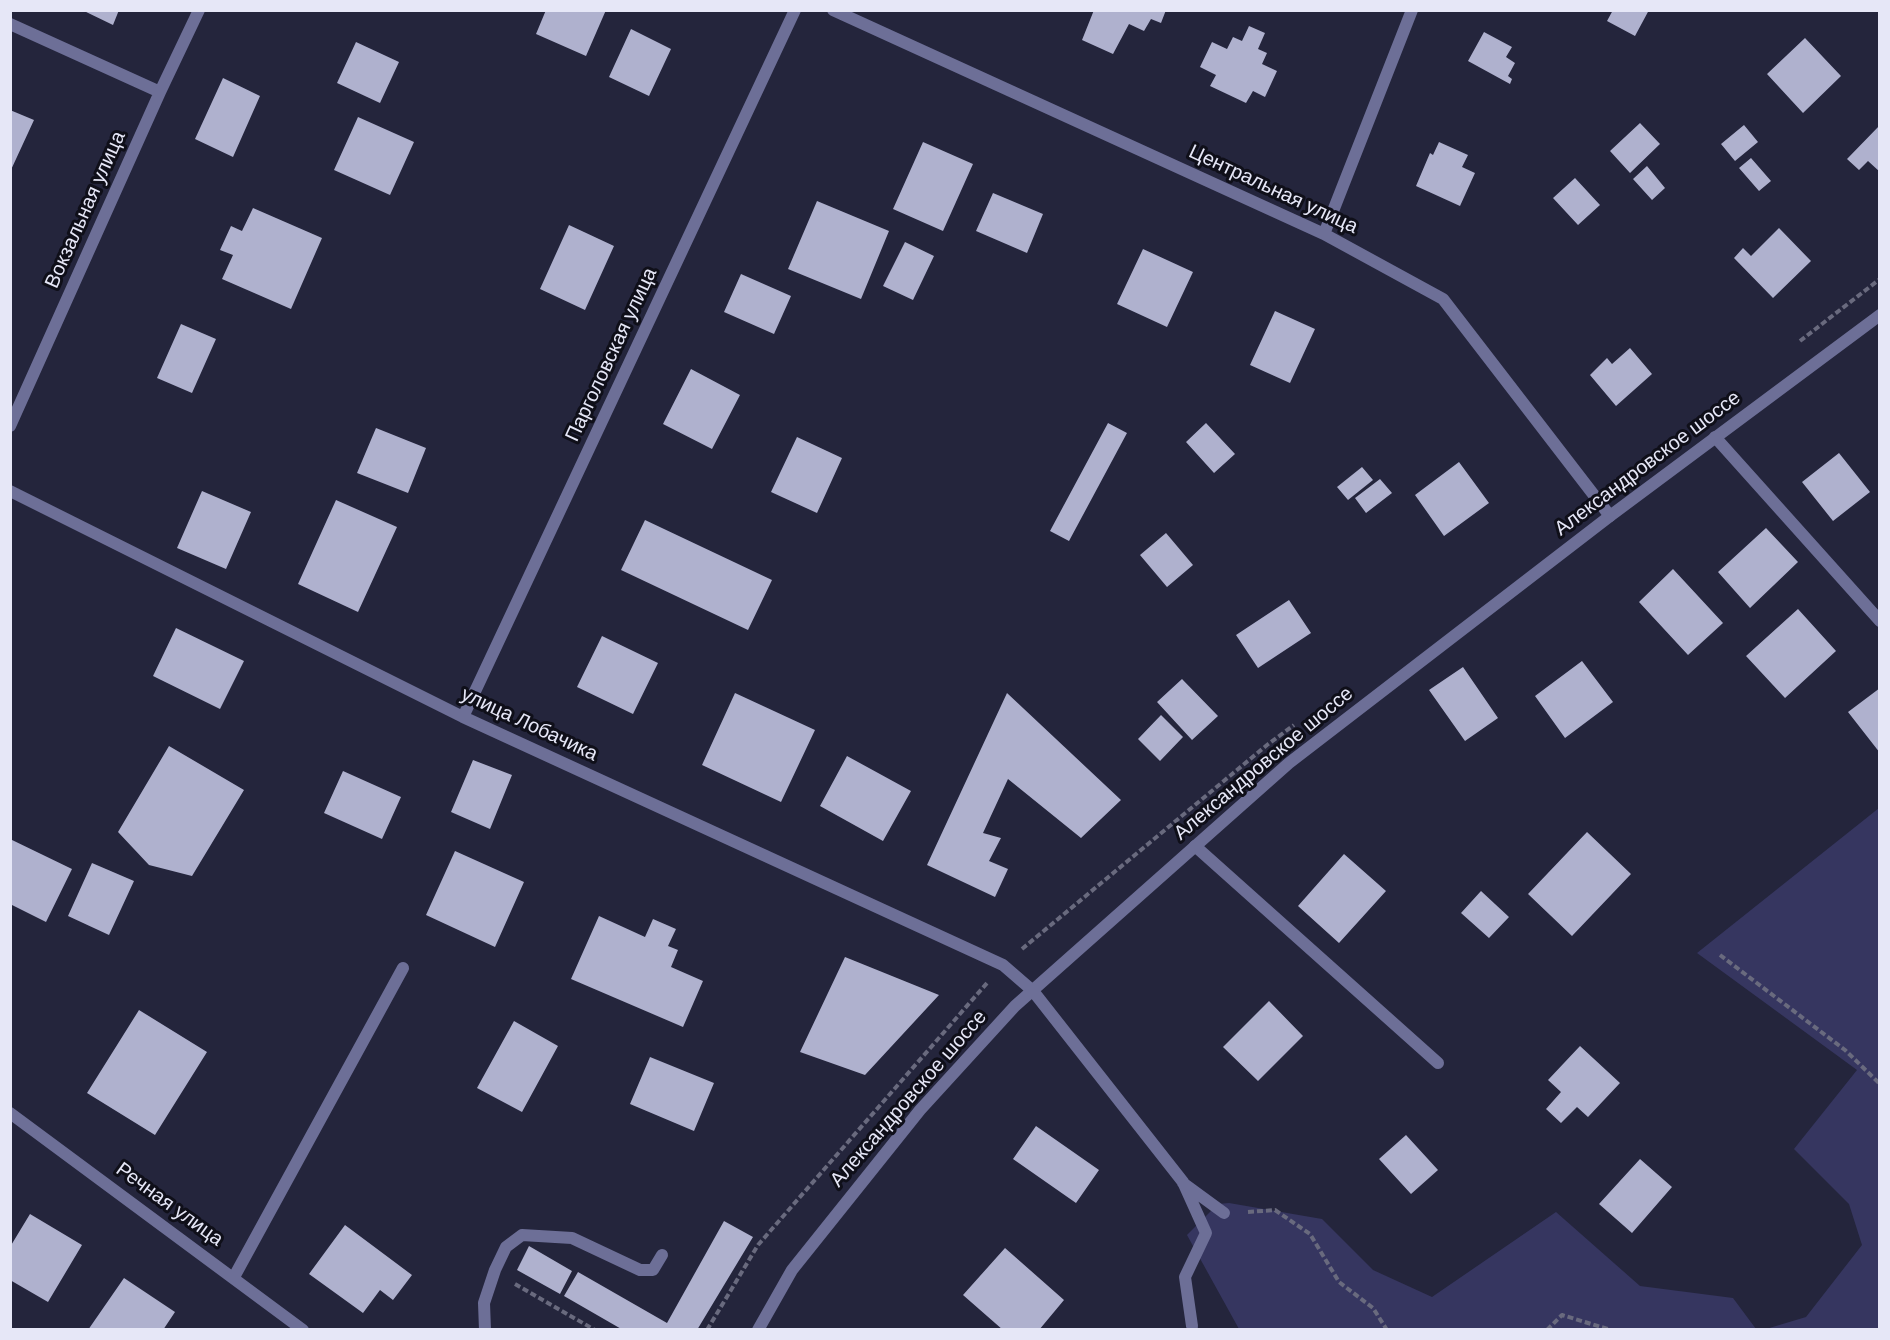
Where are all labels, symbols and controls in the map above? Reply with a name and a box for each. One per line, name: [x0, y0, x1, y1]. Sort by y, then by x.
street label: Вокзальная улица: [41, 128, 131, 292]
street label: Центральная улица: [1185, 140, 1361, 240]
street label: Парголовская улица: [561, 264, 663, 446]
street label: Александровское шоссе: [1550, 386, 1746, 542]
street label: Александровское шоссе: [1170, 682, 1358, 846]
street label: улица Лобачика: [457, 683, 601, 767]
street label: Александровское шоссе: [826, 1006, 992, 1192]
street label: Речная улица: [111, 1158, 227, 1252]

